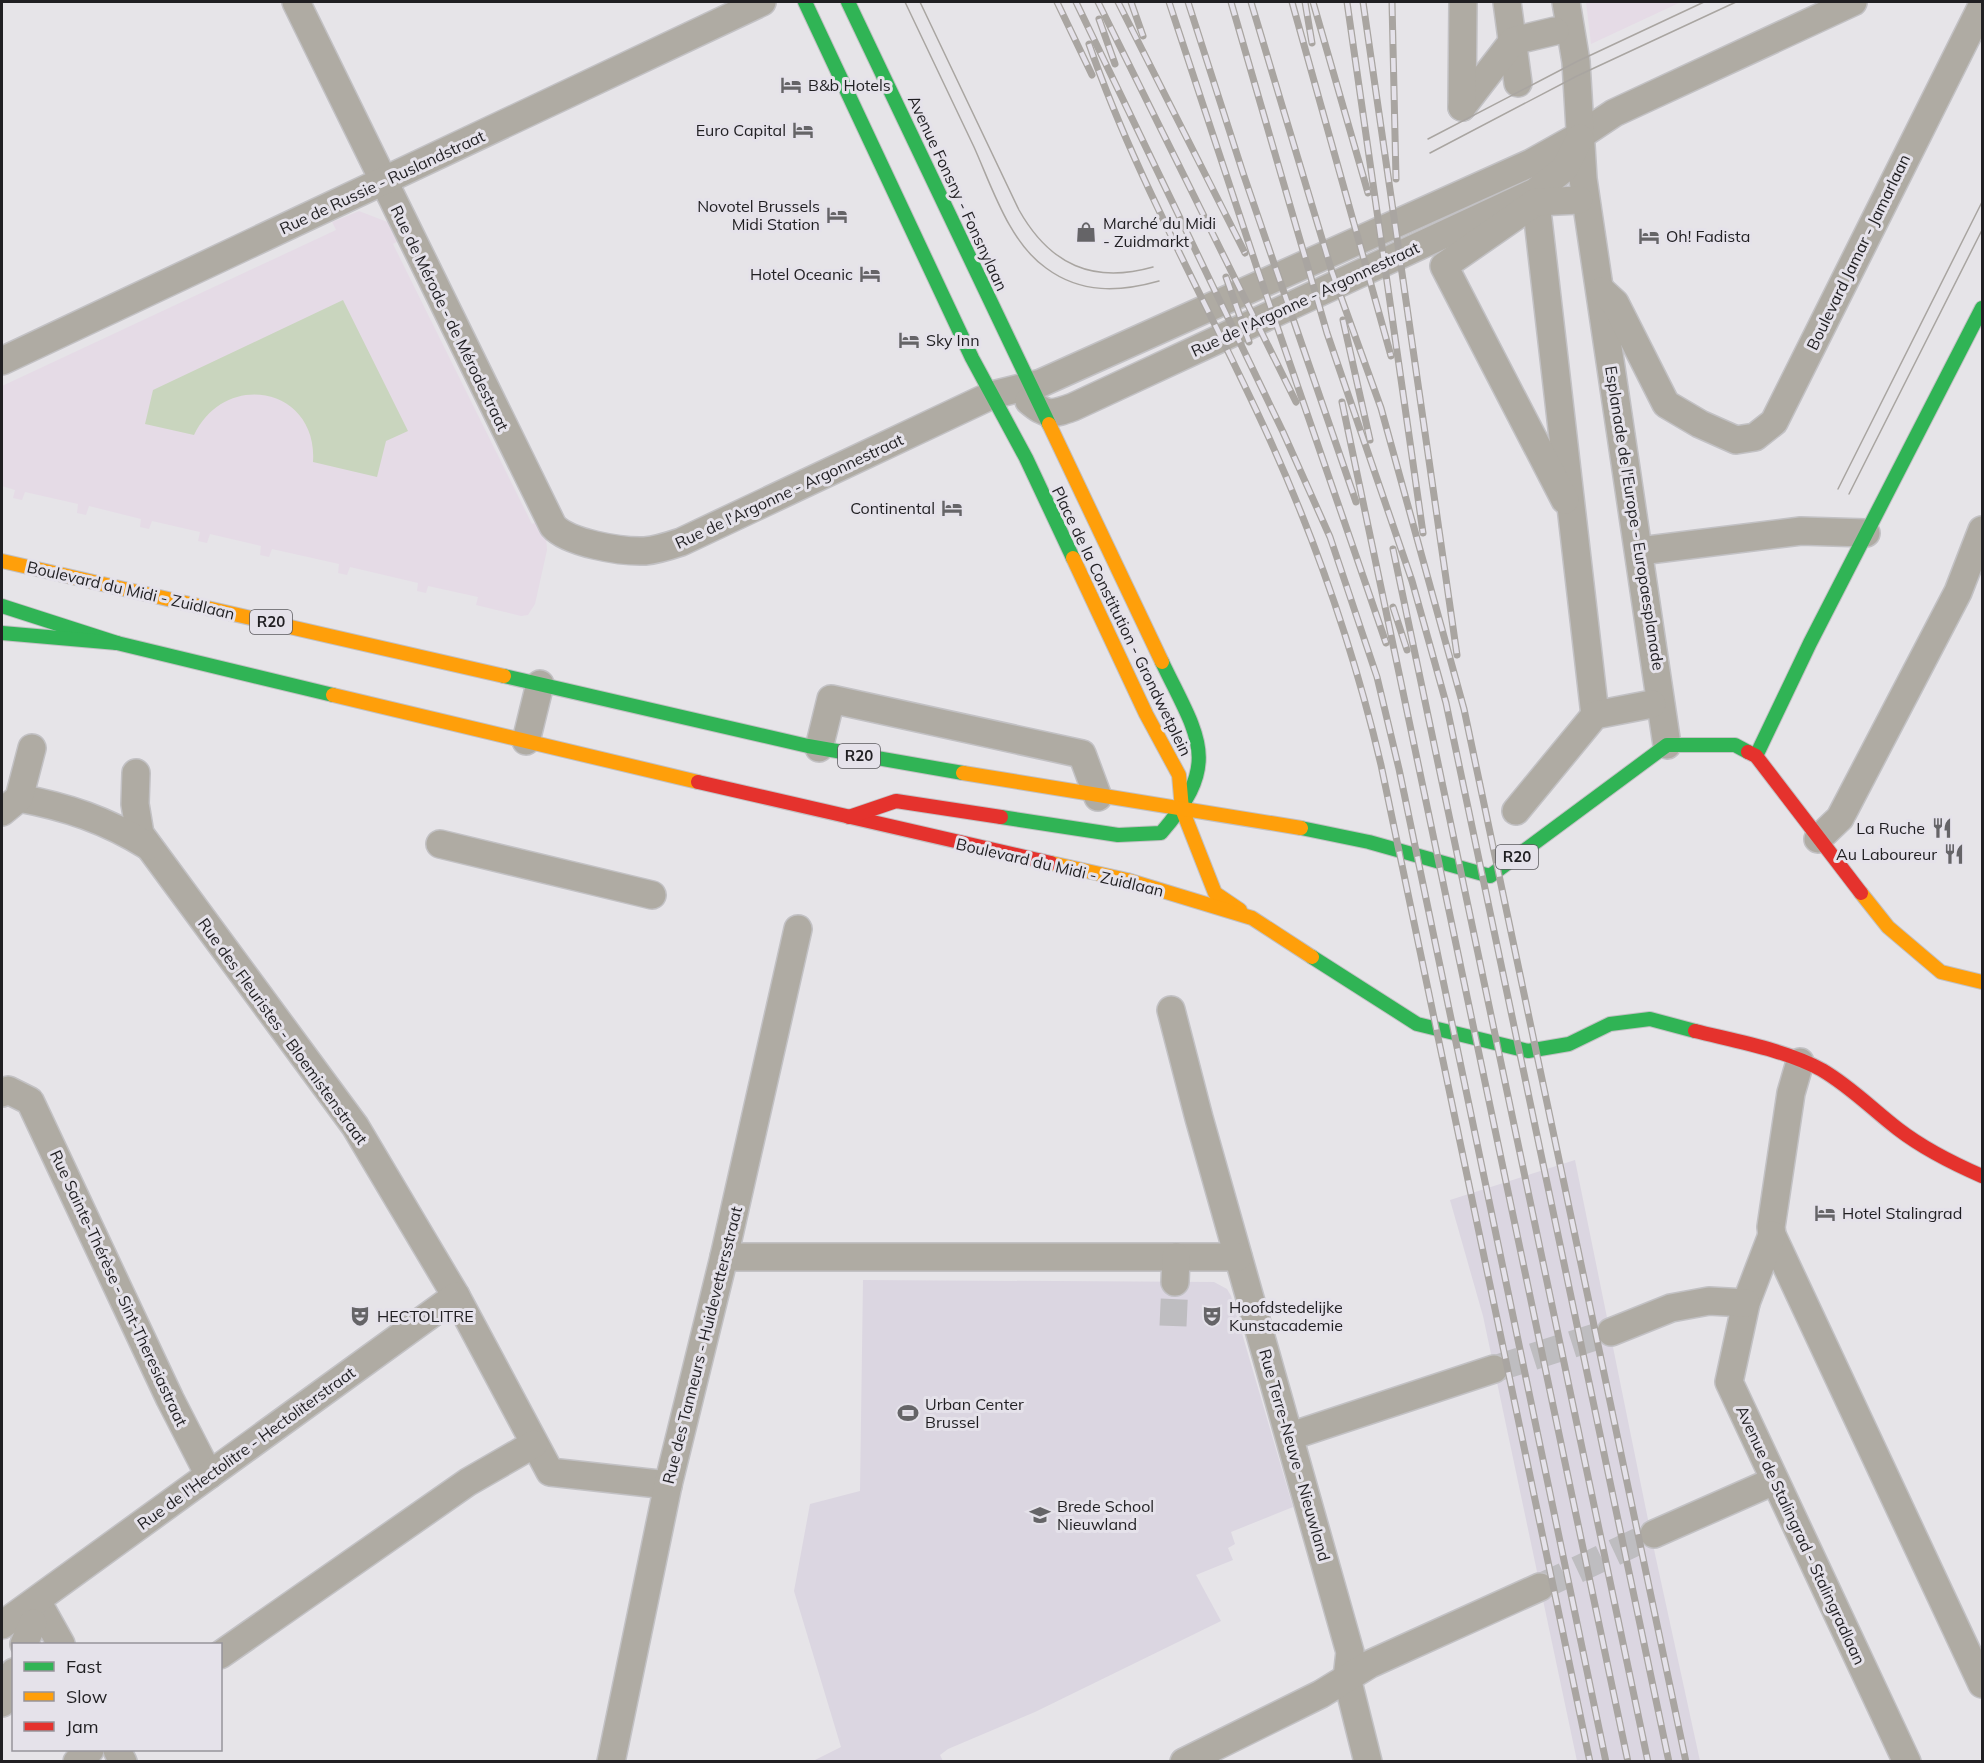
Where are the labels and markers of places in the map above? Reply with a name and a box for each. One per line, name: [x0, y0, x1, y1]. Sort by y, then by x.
hotel icon: B&b Hotels: [779, 73, 803, 97]
place label: B&b Hotels: [808, 75, 891, 95]
hotel icon: Euro Capital: [791, 118, 815, 142]
place label: Euro Capital: [696, 120, 786, 140]
place label: Novotel Brussels Midi Station: [697, 196, 820, 234]
hotel icon: Novotel Brussels Midi Station: [825, 203, 849, 227]
place label: Marché du Midi - Zuidmarkt: [1103, 213, 1216, 251]
shop icon: Marché du Midi - Zuidmarkt: [1074, 220, 1098, 244]
hotel icon: Oh! Fadista: [1637, 224, 1661, 248]
place label: Oh! Fadista: [1666, 226, 1750, 246]
hotel icon: Hotel Oceanic: [858, 262, 882, 286]
place label: Hotel Oceanic: [750, 264, 853, 284]
hotel icon: Sky Inn: [897, 328, 921, 352]
place label: Sky Inn: [926, 330, 980, 350]
hotel icon: Continental: [940, 496, 964, 520]
place label: Continental: [850, 498, 935, 518]
restaurant icon: La Ruche: [1930, 816, 1954, 840]
place label: La Ruche: [1856, 818, 1925, 838]
restaurant icon: Au Laboureur: [1942, 842, 1966, 866]
place label: Au Laboureur: [1836, 844, 1937, 864]
hotel icon: Hotel Stalingrad: [1813, 1201, 1837, 1225]
place label: Hotel Stalingrad: [1842, 1203, 1962, 1223]
place label: Hoofdstedelijke Kunstacademie: [1229, 1297, 1343, 1335]
theatre icon: HECTOLITRE: [348, 1304, 372, 1328]
theatre icon: Hoofdstedelijke Kunstacademie: [1200, 1304, 1224, 1328]
place label: HECTOLITRE: [377, 1306, 474, 1326]
place label: Urban Center Brussel: [925, 1394, 1024, 1432]
sports icon: Urban Center Brussel: [896, 1401, 920, 1425]
place label: Brede School Nieuwland: [1057, 1496, 1154, 1534]
school or university icon: Brede School Nieuwland: [1028, 1503, 1052, 1527]

